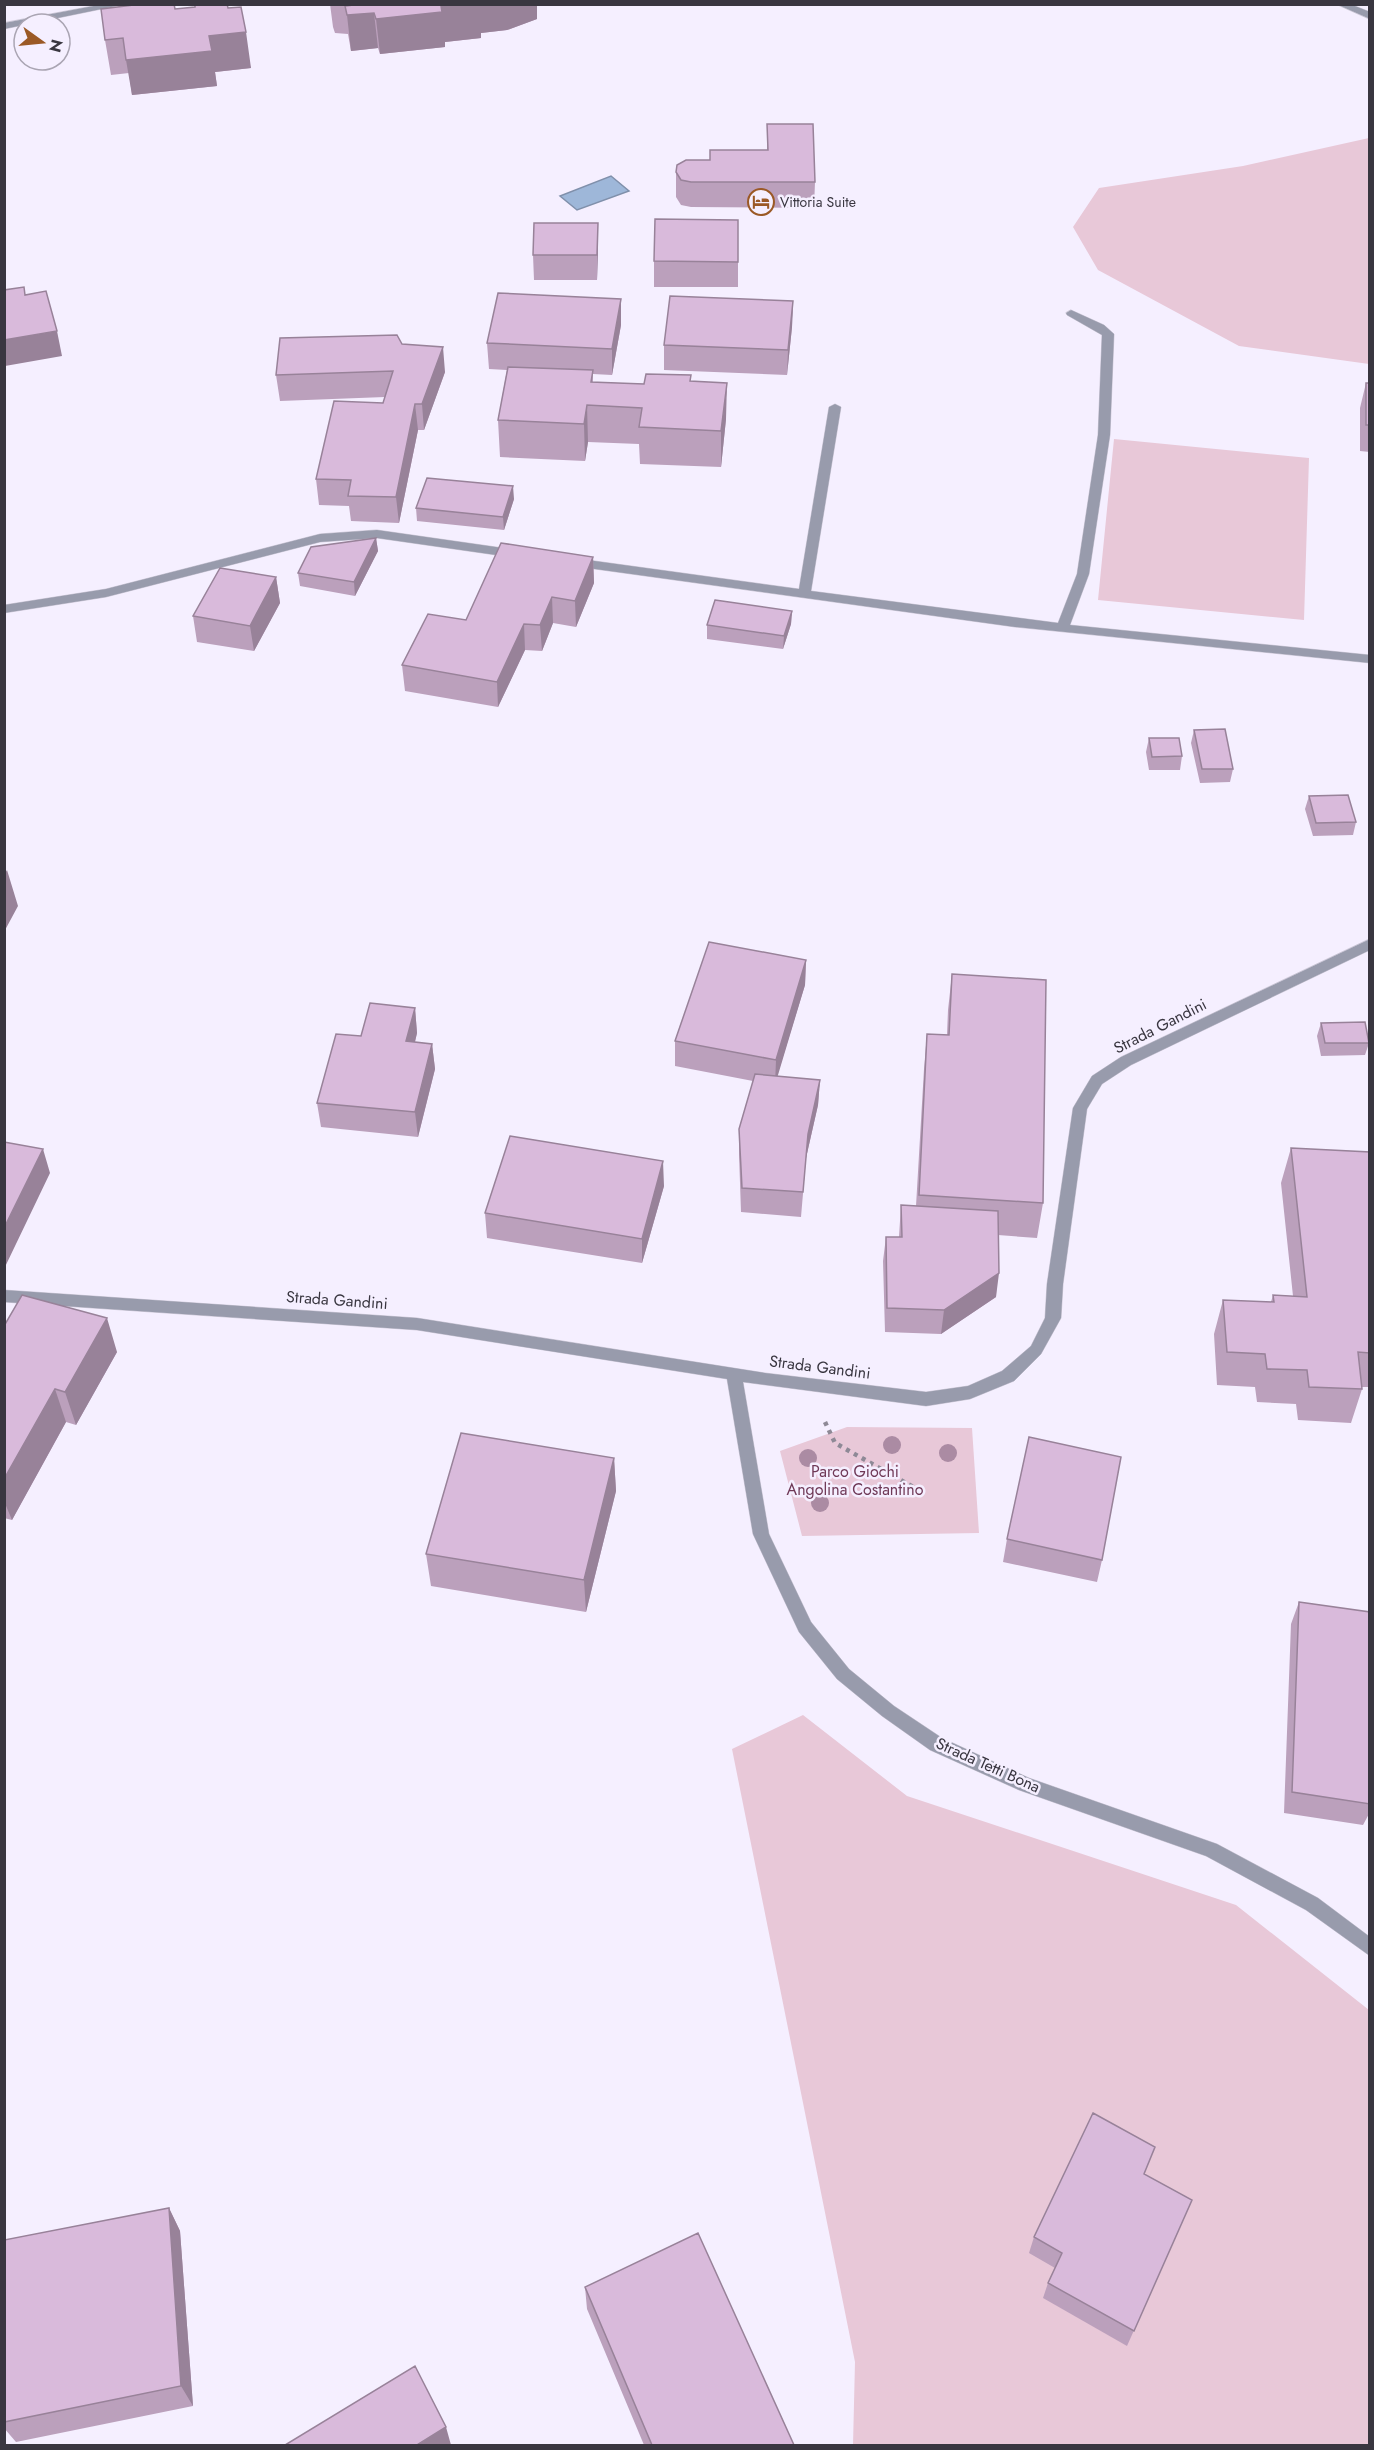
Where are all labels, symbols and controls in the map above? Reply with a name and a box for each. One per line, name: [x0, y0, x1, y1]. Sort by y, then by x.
north arrow: [12, 12, 72, 72]
text: N: [43, 37, 69, 55]
hotel icon: Vittoria Suite: [746, 187, 776, 217]
place label: Vittoria Suite: [780, 192, 856, 212]
street label: Strada Gandini: [1109, 993, 1211, 1059]
street label: Strada Gandini: [285, 1285, 389, 1315]
street label: Strada Gandini: [768, 1349, 872, 1385]
park label: Parco Giochi Angolina Costantino: [787, 1460, 924, 1501]
street label: Strada Tetti Bona: [932, 1732, 1044, 1798]

